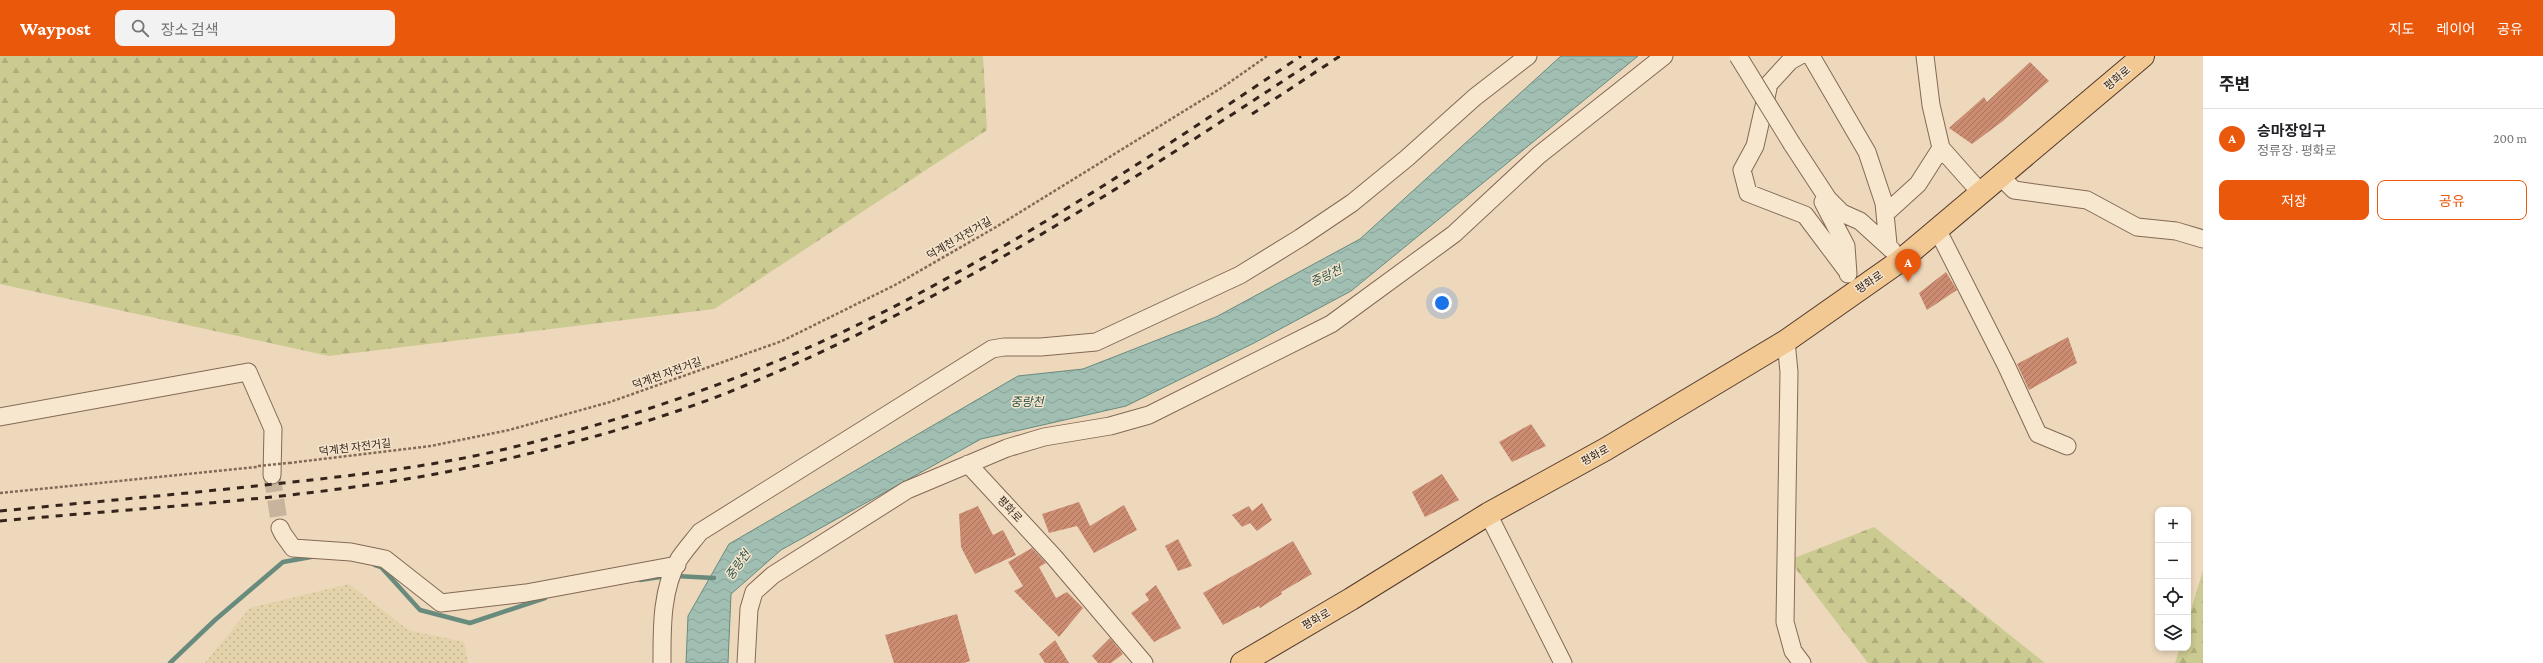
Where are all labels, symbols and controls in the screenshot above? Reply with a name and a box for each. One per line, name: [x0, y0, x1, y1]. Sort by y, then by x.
search box: [115, 10, 395, 46]
icon: search: [129, 17, 151, 39]
text: Waypost: [20, 18, 91, 39]
text: 지도: [2389, 21, 2415, 37]
text: 레이어: [2437, 21, 2475, 37]
text: 공유: [2497, 21, 2523, 37]
text: 장소 검색: [161, 22, 219, 38]
street label: 평화로: [2102, 64, 2132, 92]
text: 주변: [2219, 75, 2250, 94]
text: 승마장입구: [2257, 123, 2326, 139]
text: A: [2228, 131, 2236, 146]
text: 200 m: [2493, 131, 2527, 146]
text: 정류장 · 평화로: [2257, 143, 2337, 158]
button: 저장: [2219, 180, 2369, 220]
button: 공유: [2377, 180, 2527, 220]
street label: 덕계천 자전거길: [924, 215, 994, 261]
pin: A: [1895, 249, 1921, 282]
water label: 중랑천: [1308, 262, 1346, 289]
street label: 평화로: [1853, 269, 1885, 295]
your location: [1432, 293, 1452, 313]
street label: 덕계천 자전거길: [631, 355, 703, 391]
water label: 중랑천: [1010, 395, 1046, 409]
street label: 덕계천 자전거길: [318, 437, 392, 457]
street label: 평화로: [1579, 442, 1611, 468]
street label: 평화로: [995, 494, 1025, 524]
map controls: [2155, 507, 2191, 651]
button: +: [2155, 507, 2191, 543]
button: −: [2155, 543, 2191, 579]
water label: 중랑천: [723, 546, 755, 583]
button: locate: [2155, 579, 2191, 615]
street label: 평화로: [1300, 606, 1332, 632]
button: layers: [2155, 615, 2191, 651]

